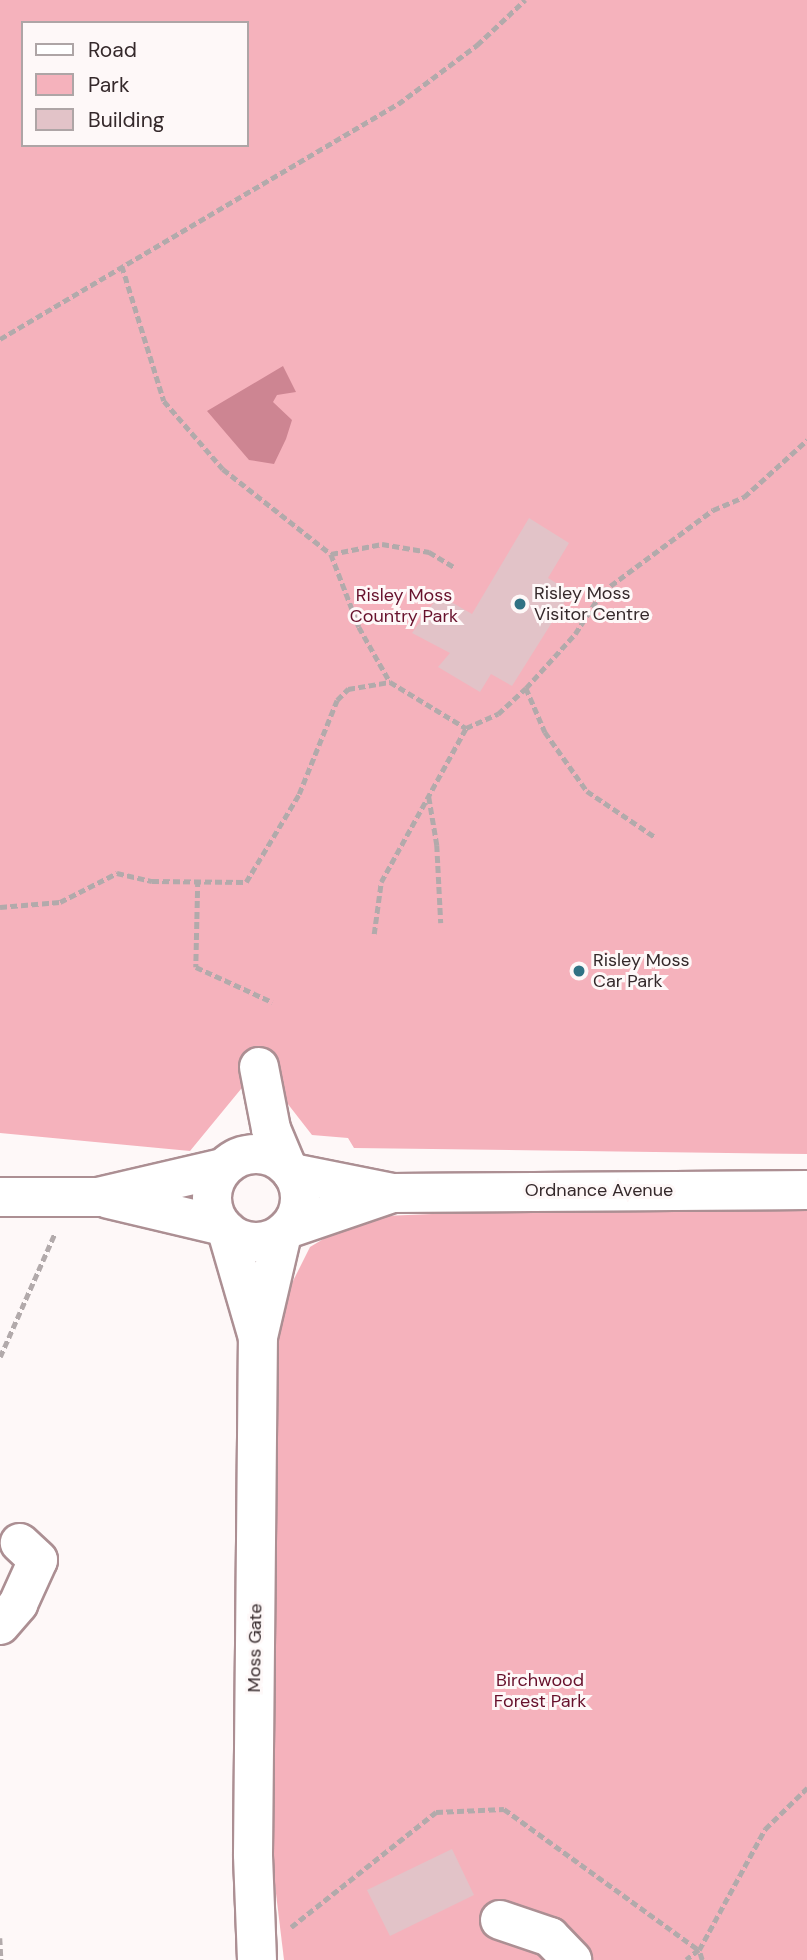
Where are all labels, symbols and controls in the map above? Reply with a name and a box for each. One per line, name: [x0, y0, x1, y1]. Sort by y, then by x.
legend: [21, 21, 248, 147]
text: Road: [88, 36, 137, 64]
text: Park: [88, 71, 129, 99]
text: Building: [88, 106, 164, 134]
place label: Risley Moss Visitor Centre: [534, 583, 650, 626]
park label: Risley Moss Country Park: [350, 585, 458, 628]
marker: Risley Moss Visitor Centre: [512, 596, 528, 612]
place label: Risley Moss Car Park: [593, 950, 690, 992]
marker: Risley Moss Car Park: [571, 963, 587, 979]
street label: Ordnance Avenue: [525, 1179, 673, 1201]
street label: Moss Gate: [243, 1603, 267, 1693]
park label: Birchwood Forest Park: [494, 1670, 586, 1712]

